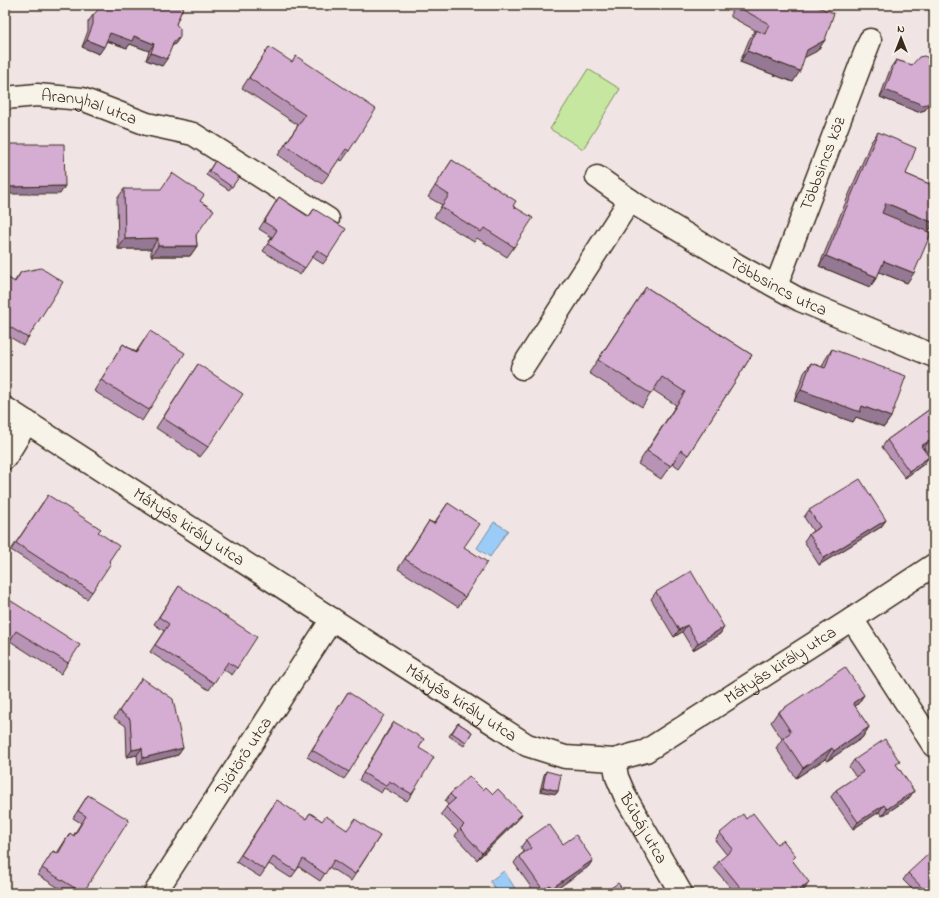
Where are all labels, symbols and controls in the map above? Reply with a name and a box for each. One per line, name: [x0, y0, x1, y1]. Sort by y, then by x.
north arrow: [881, 18, 921, 58]
text: N: [897, 21, 905, 37]
street label: Aranyhal utca: [40, 83, 141, 132]
street label: Többsincs köz: [793, 112, 852, 214]
street label: Többsincs utca: [724, 251, 831, 322]
street label: Mátyás király utca: [128, 481, 250, 572]
street label: Mátyás király utca: [719, 620, 841, 710]
street label: Mátyás király utca: [400, 657, 522, 748]
street label: Diótörő utca: [208, 712, 278, 801]
street label: Bűbáj utca: [612, 787, 674, 868]

